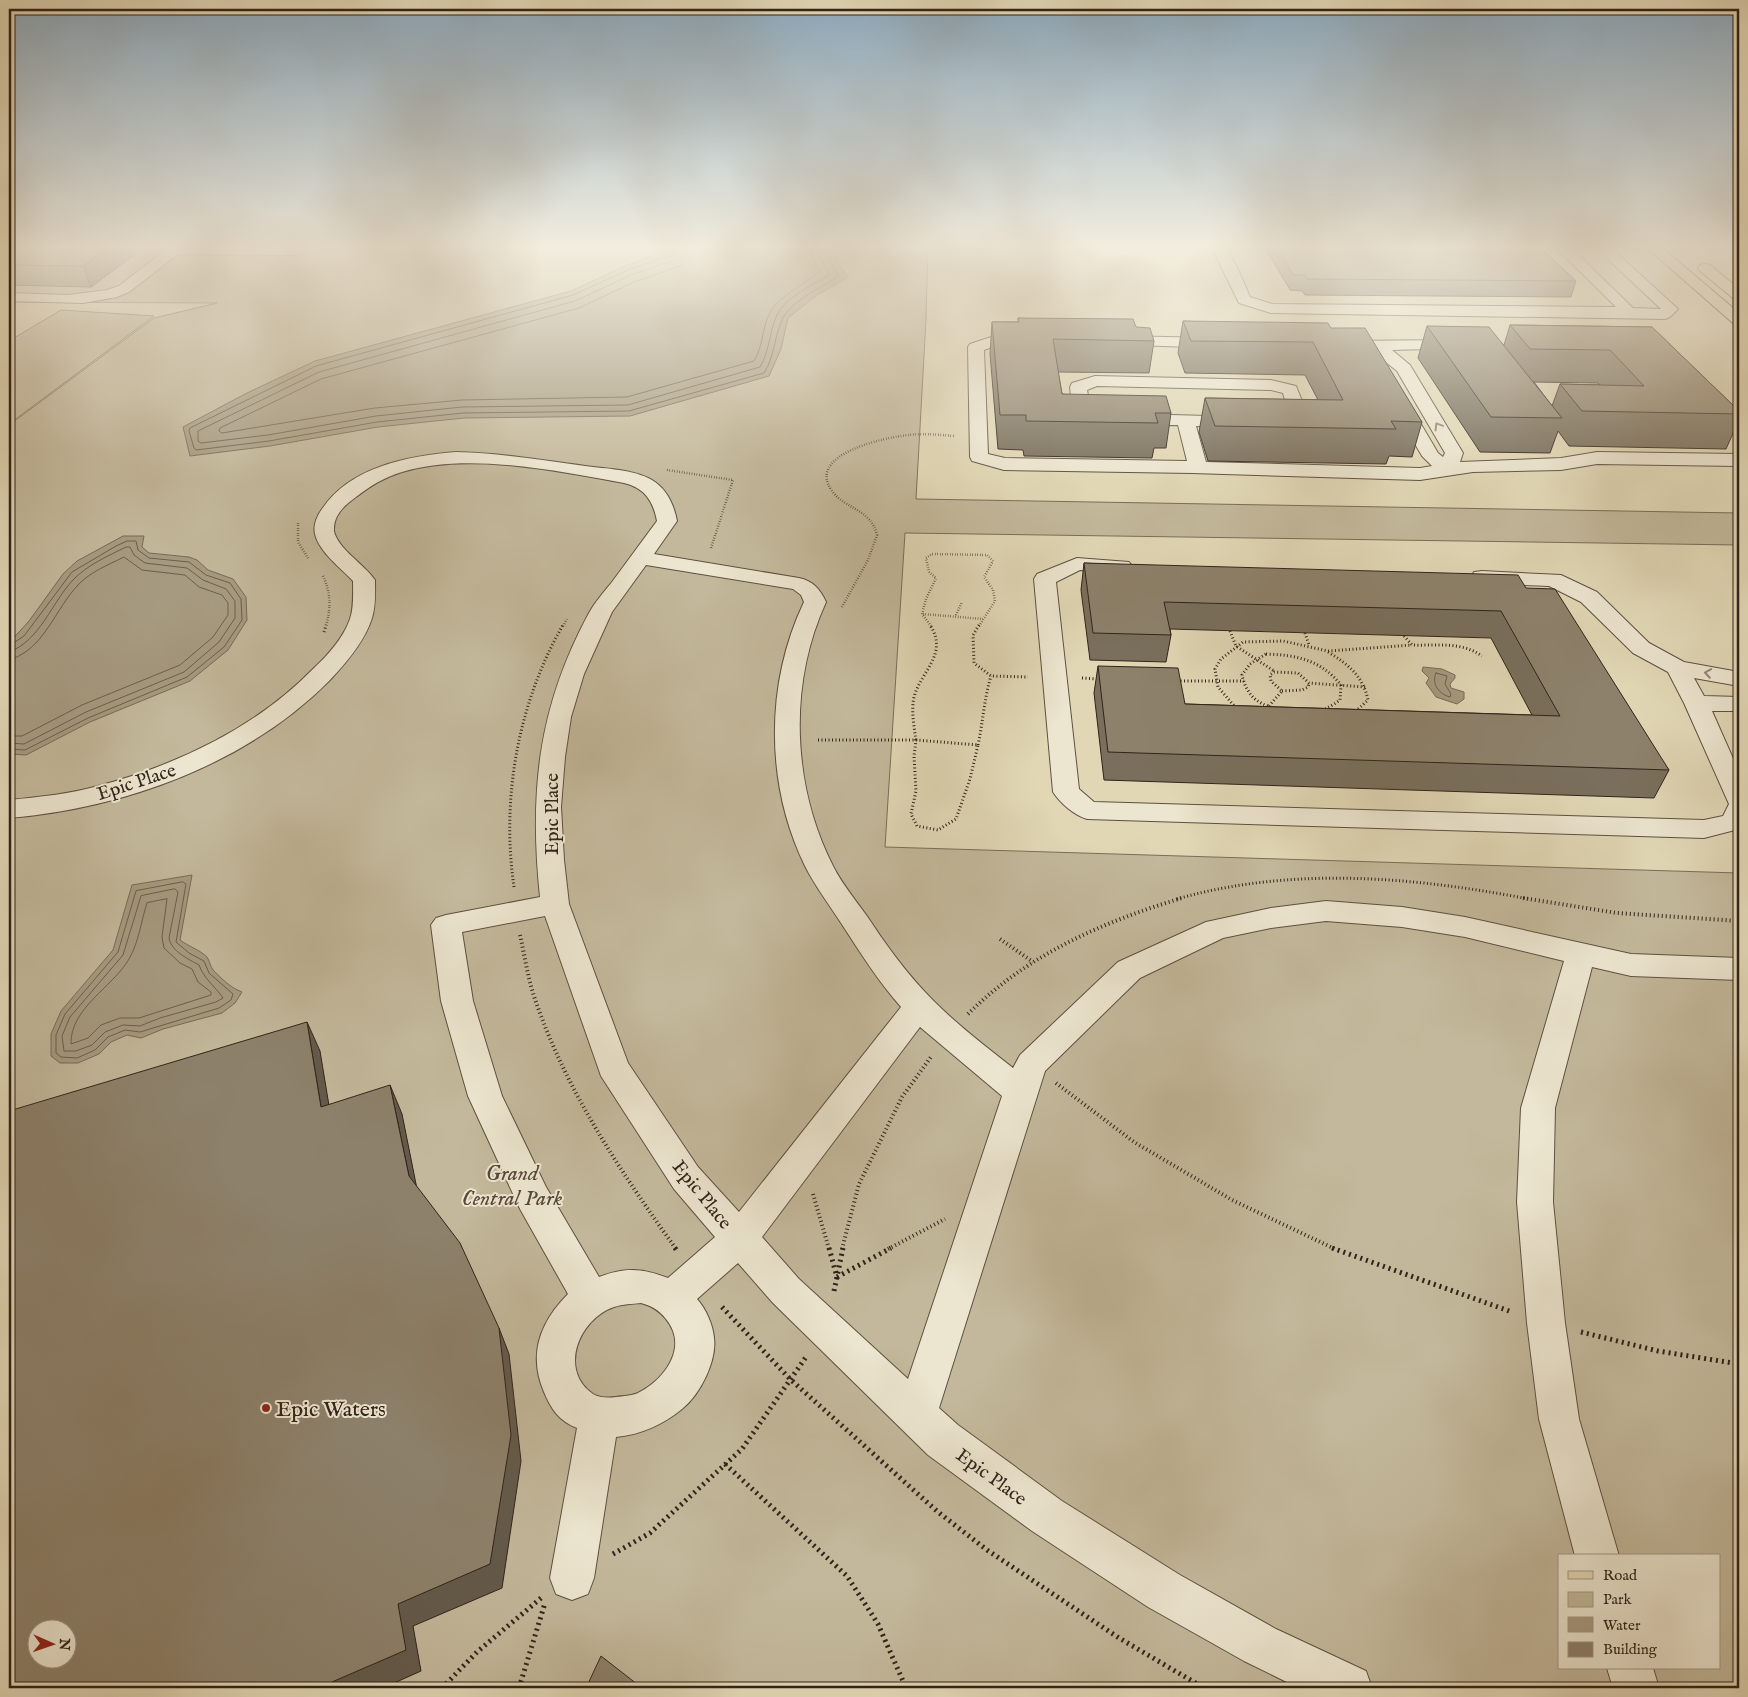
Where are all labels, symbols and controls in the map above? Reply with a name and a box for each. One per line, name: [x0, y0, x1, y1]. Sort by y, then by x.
one-way arrow: [1435, 423, 1445, 432]
one-way arrow: [1704, 669, 1712, 679]
street label: Epic Place: [94, 759, 180, 807]
street label: Epic Place: [541, 773, 565, 855]
street label: Epic Place: [666, 1156, 737, 1235]
park label: Grand Central Park: [462, 1160, 562, 1213]
place label: Epic Waters: [276, 1396, 386, 1424]
marker: Epic Waters: [260, 1402, 272, 1414]
street label: Epic Place: [951, 1444, 1031, 1512]
legend: [1558, 1554, 1720, 1670]
text: Road: [1603, 1566, 1638, 1585]
text: Park: [1603, 1590, 1633, 1609]
text: Water: [1603, 1616, 1641, 1635]
north arrow: [28, 1620, 78, 1670]
text: N: [55, 1637, 73, 1651]
text: Building: [1603, 1640, 1658, 1659]

